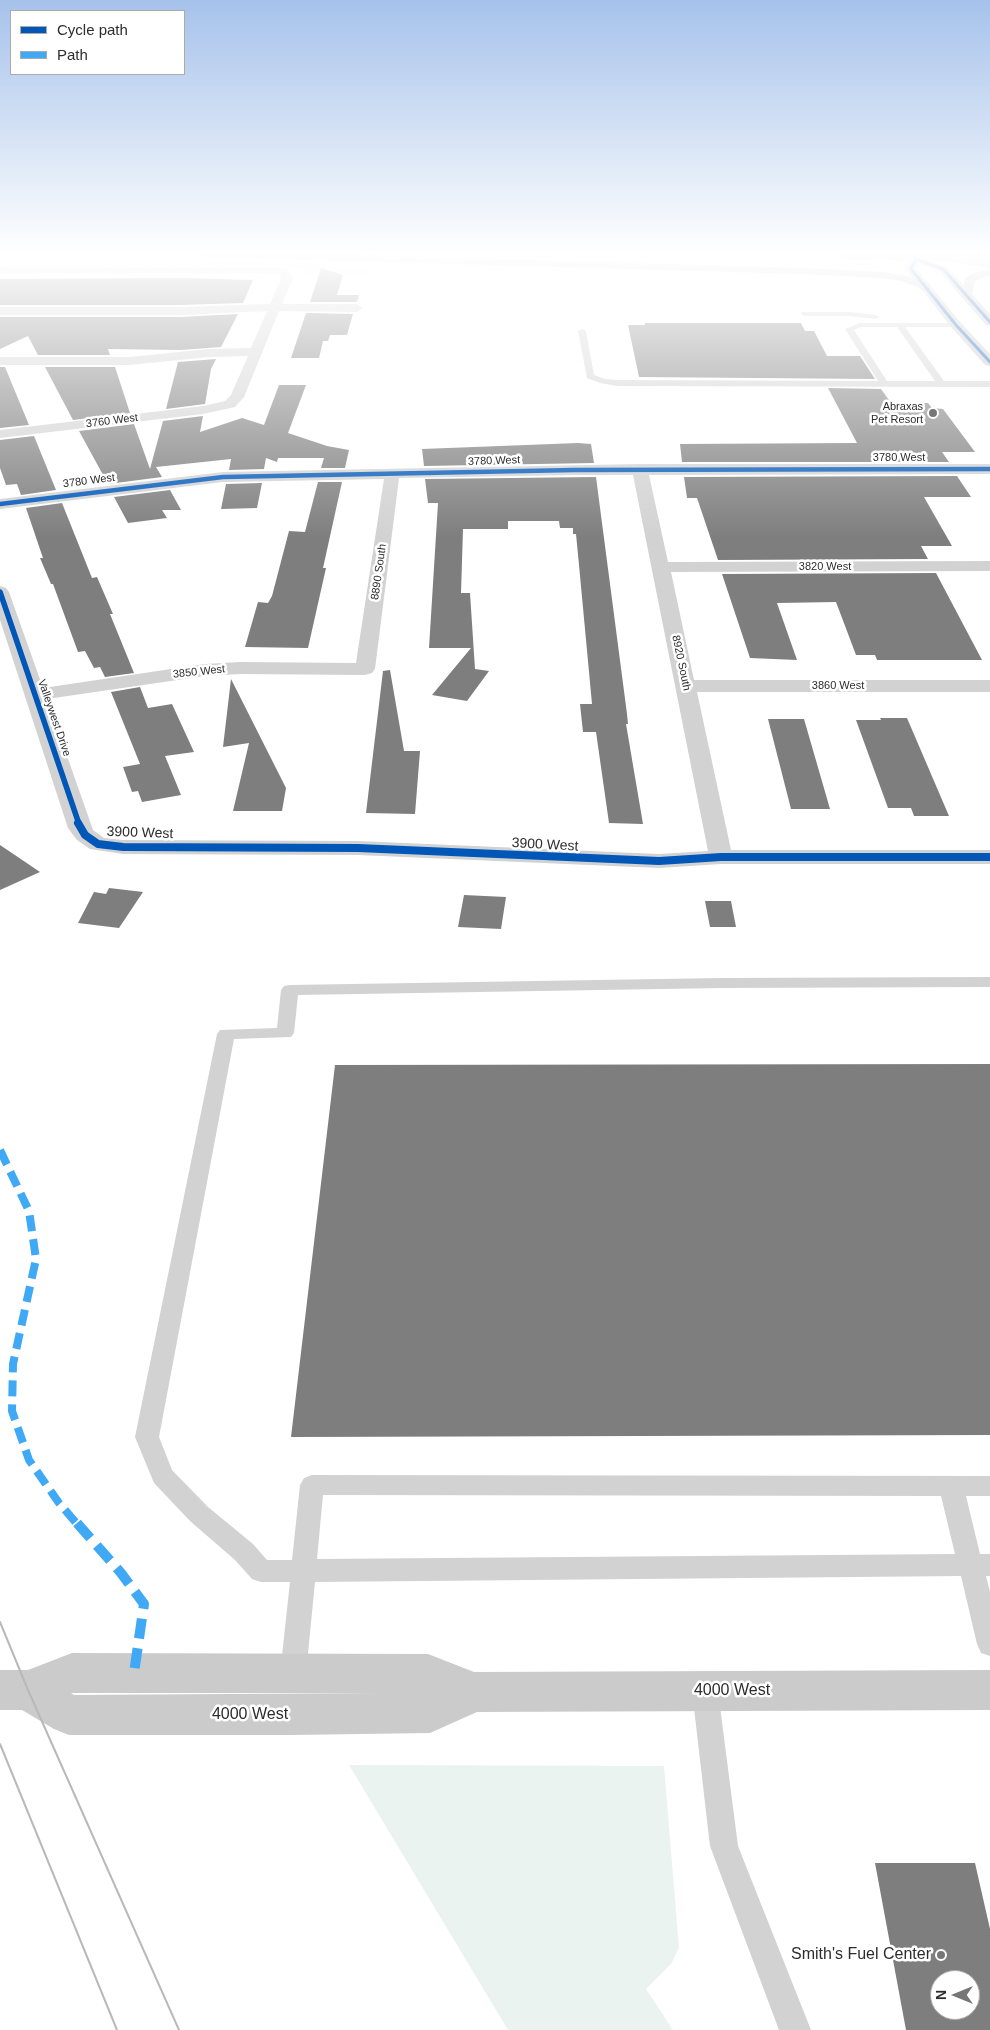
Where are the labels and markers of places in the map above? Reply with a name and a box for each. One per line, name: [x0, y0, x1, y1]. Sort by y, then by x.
place label: Abraxas Pet Resort: [871, 400, 923, 426]
marker: Abraxas Pet Resort: [927, 407, 939, 419]
place label: Smith's Fuel Center: [791, 1945, 931, 1965]
marker: Smith's Fuel Center: [935, 1949, 947, 1961]

